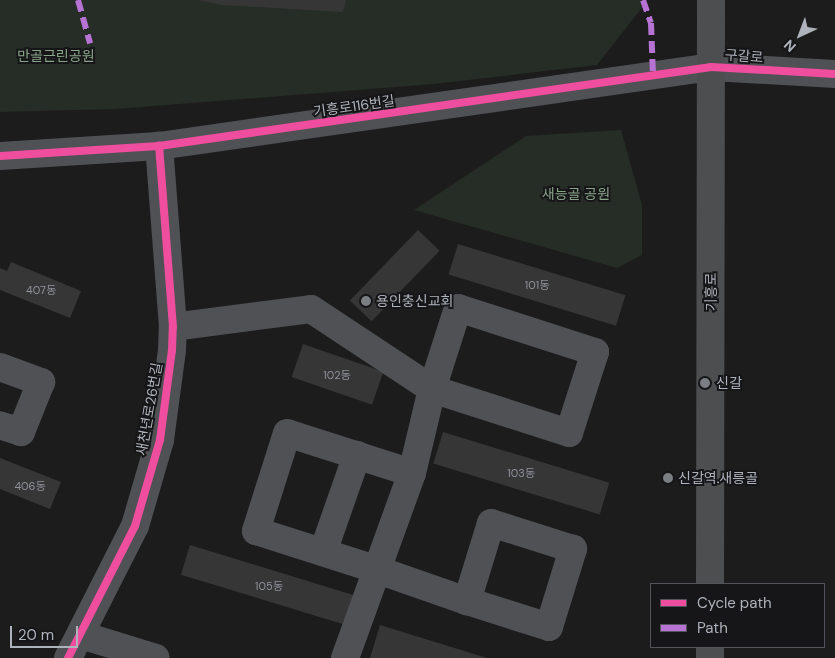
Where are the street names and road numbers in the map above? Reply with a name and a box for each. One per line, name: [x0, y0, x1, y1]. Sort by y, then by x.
street label: 구갈로: [724, 46, 764, 66]
street label: 기흥로116번길: [312, 92, 396, 120]
street label: 기흥로: [703, 273, 719, 311]
street label: 새천년로26번길: [133, 361, 165, 457]

